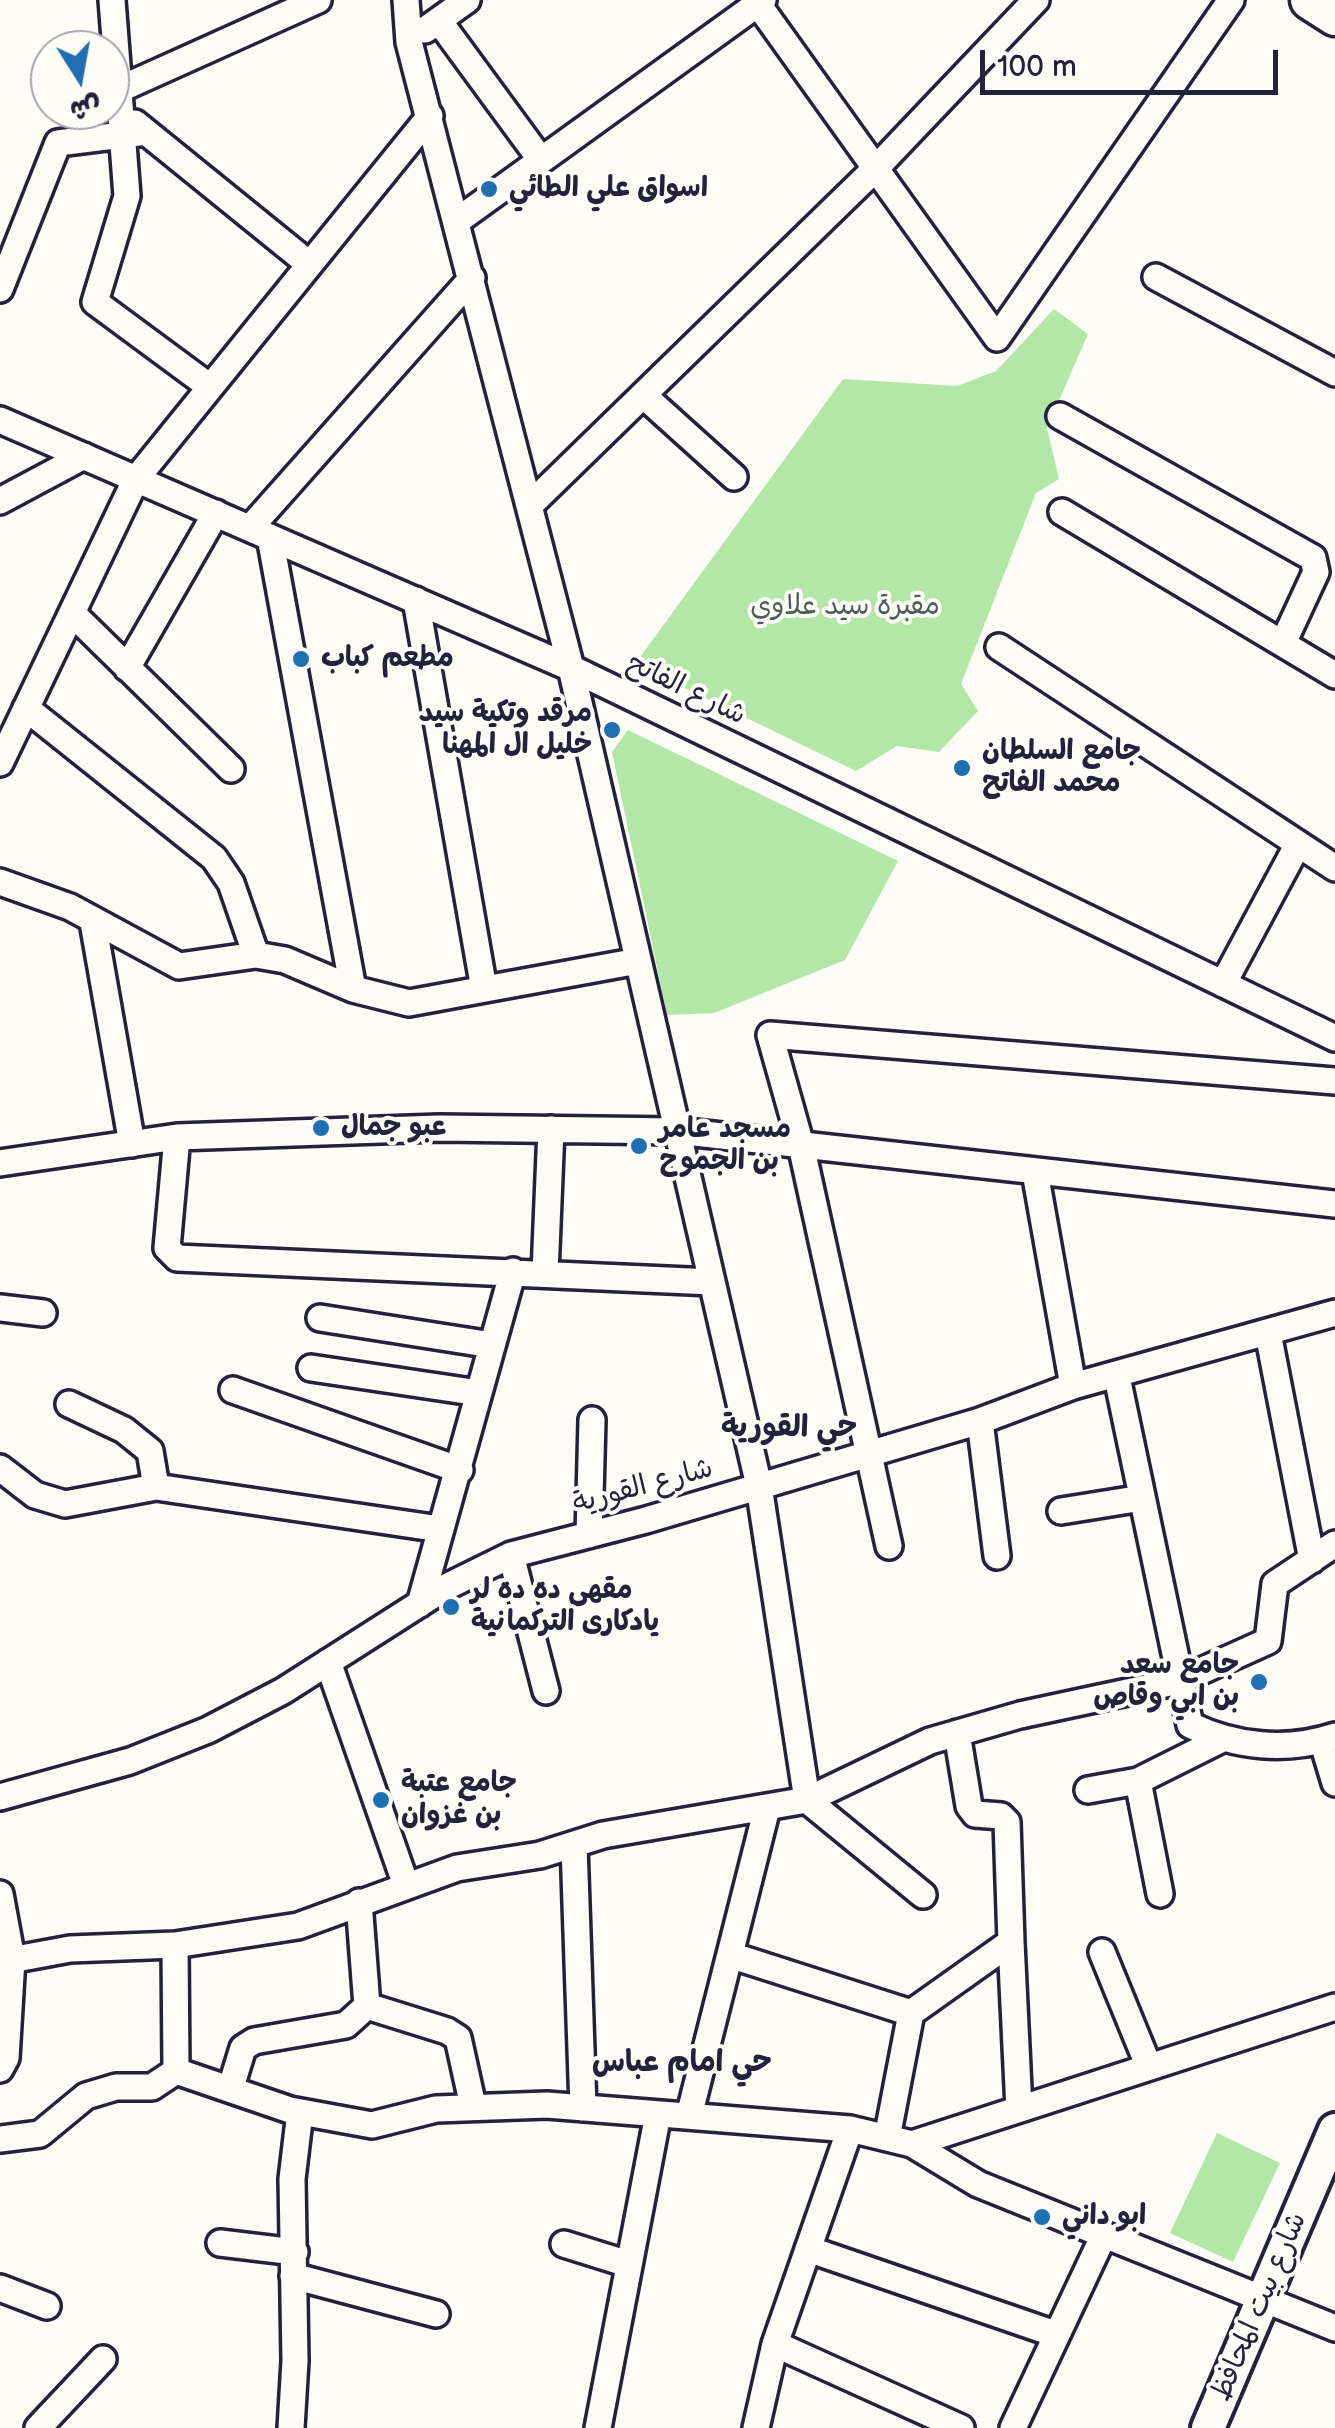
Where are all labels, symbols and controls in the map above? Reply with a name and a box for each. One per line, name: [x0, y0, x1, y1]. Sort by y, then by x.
north arrow: [30, 30, 130, 130]
scale bar: [985, 30, 1282, 92]
text: 100 m: [997, 49, 1077, 85]
text: ش: [67, 89, 104, 127]
place label: اسواق علي الطائي: [509, 172, 708, 206]
marker: اسواق علي الطائي: [478, 178, 500, 200]
park label: مقبرة سيد علاوي: [750, 590, 940, 624]
place label: مطعم كباب: [321, 642, 454, 676]
street label: شارع الفاتح: [621, 647, 751, 733]
marker: مطعم كباب: [290, 648, 312, 670]
place label: مرقد وتكية سيد خليل ال المهنا: [419, 697, 592, 763]
marker: مرقد وتكية سيد خليل ال المهنا: [601, 719, 623, 741]
place label: جامع السلطان محمد الفاتح: [982, 735, 1141, 801]
marker: جامع السلطان محمد الفاتح: [951, 757, 973, 779]
place label: عبو جمال: [341, 1111, 446, 1145]
place label: مسجد عامر بن الجموح: [659, 1113, 791, 1179]
marker: عبو جمال: [310, 1117, 332, 1139]
marker: مسجد عامر بن الجموح: [628, 1135, 650, 1157]
district label: حي القورية: [721, 1410, 857, 1446]
street label: شارع القورية: [569, 1452, 717, 1522]
place label: مقهى ده ده لر يادكارى التركمانية: [471, 1574, 659, 1640]
marker: مقهى ده ده لر يادكارى التركمانية: [440, 1596, 462, 1618]
place label: جامع سعد بن ابي وقاص: [1093, 1649, 1239, 1715]
marker: جامع سعد بن ابي وقاص: [1248, 1671, 1270, 1693]
place label: جامع عتبة بن غزوان: [401, 1767, 517, 1833]
marker: جامع عتبة بن غزوان: [370, 1789, 392, 1811]
district label: حي امام عباس: [592, 2045, 772, 2081]
place label: ابو داني: [1062, 2200, 1146, 2234]
marker: ابو داني: [1031, 2206, 1053, 2228]
street label: شارع بيت المحافظ: [1205, 2208, 1315, 2406]

